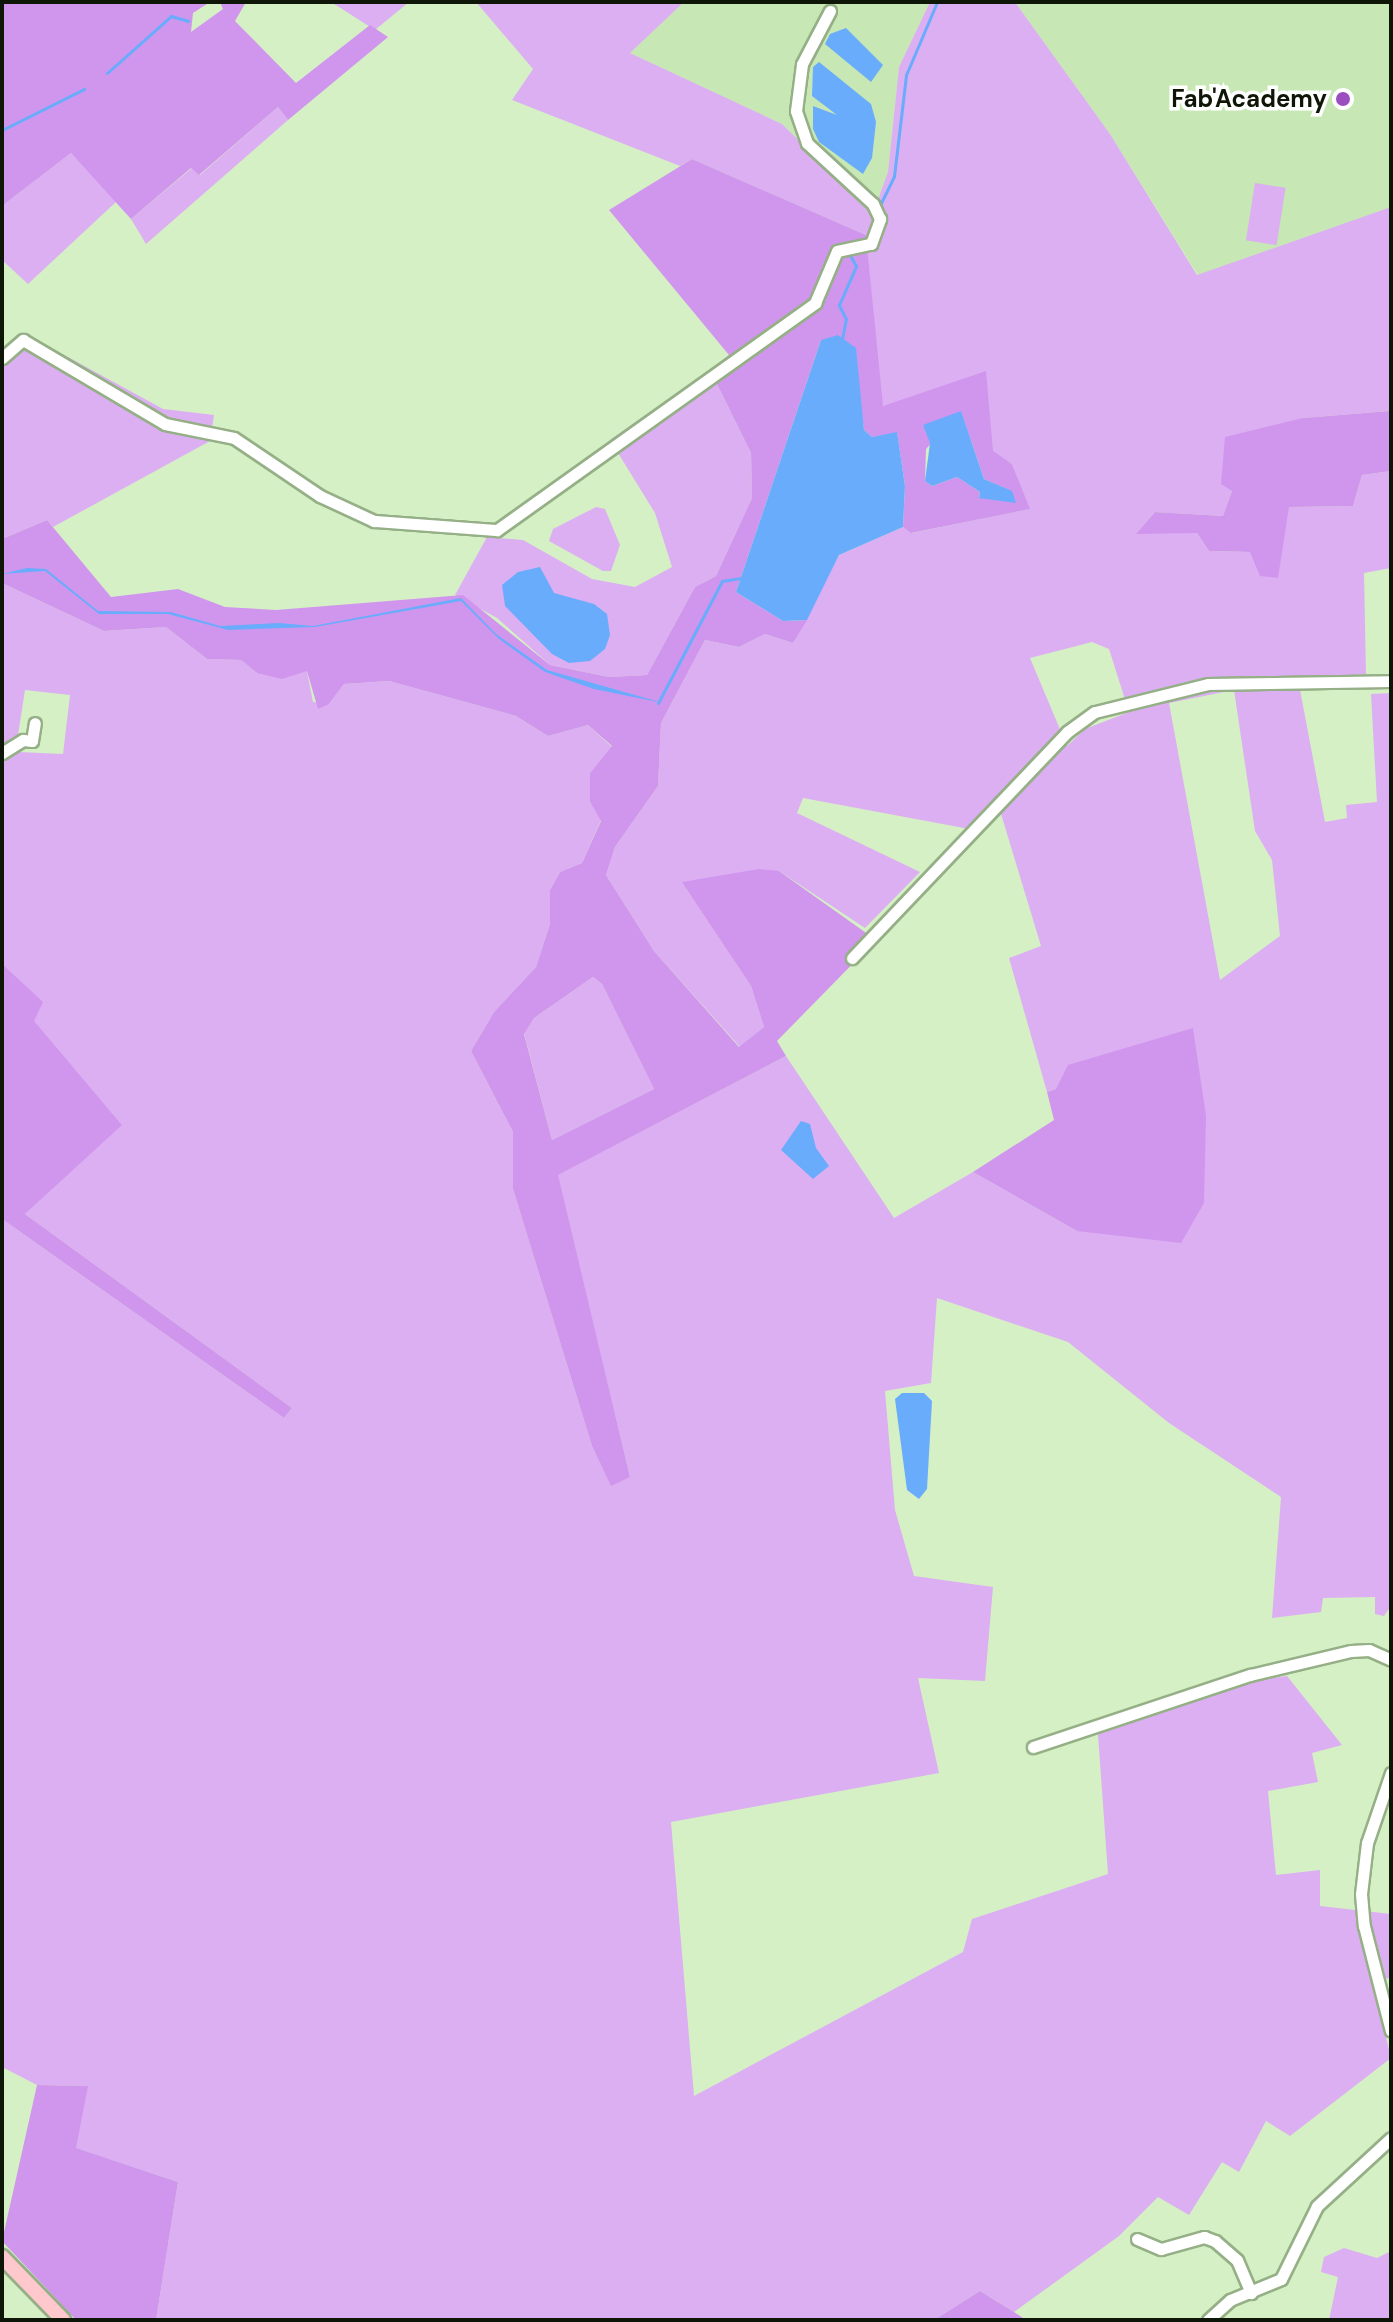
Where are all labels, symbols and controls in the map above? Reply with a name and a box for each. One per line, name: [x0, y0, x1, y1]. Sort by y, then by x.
place label: Fab'Academy: [1171, 85, 1327, 113]
marker: Fab'Academy: [1334, 90, 1352, 108]

